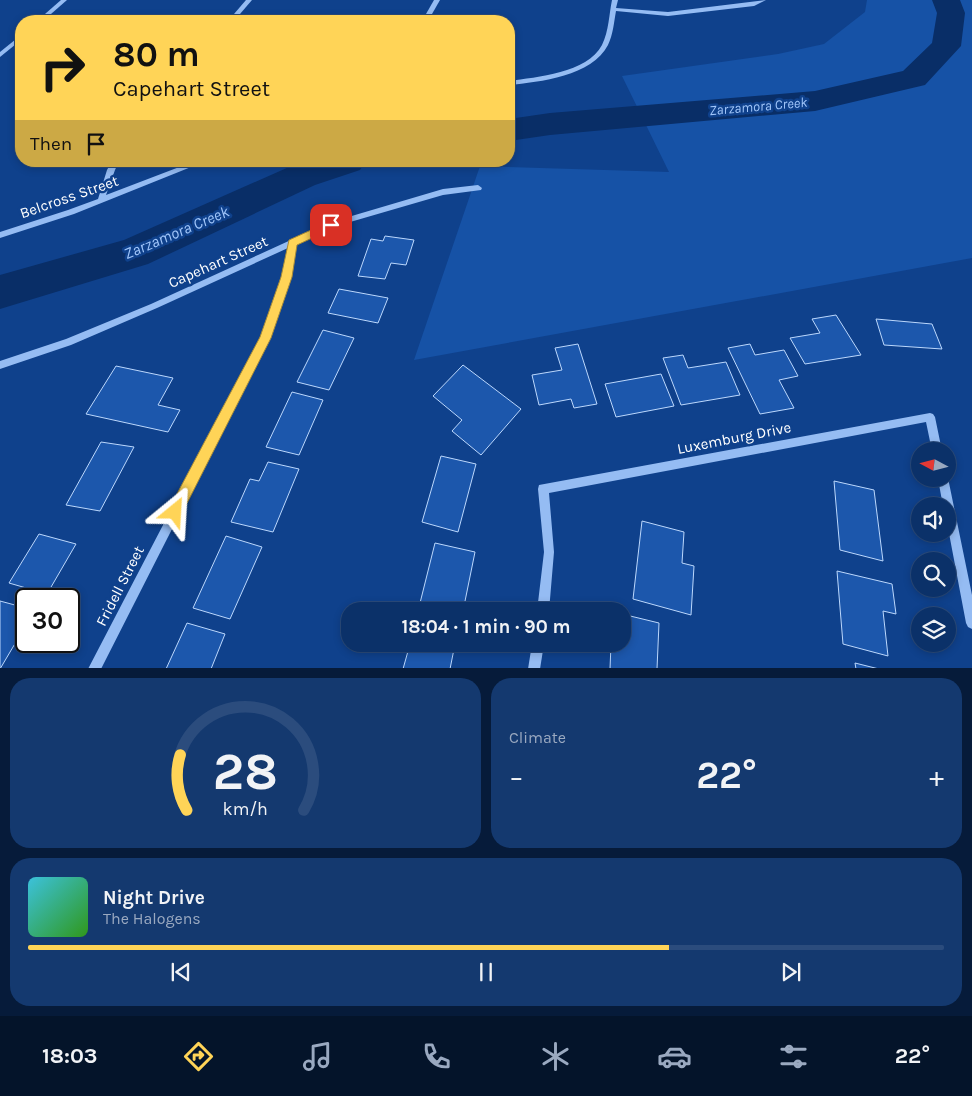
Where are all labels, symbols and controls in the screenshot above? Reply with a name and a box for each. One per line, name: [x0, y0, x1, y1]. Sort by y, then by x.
text: 80 m: [113, 34, 200, 75]
icon: right: [30, 35, 95, 100]
text: Capehart Street: [113, 76, 270, 102]
water label: Zarzamora Creek: [708, 94, 809, 119]
icon: arrive: [82, 130, 110, 158]
text: Then: [30, 133, 72, 155]
street label: Belcross Street: [17, 172, 121, 222]
water label: Zarzamora Creek: [121, 201, 232, 263]
pin: [310, 204, 352, 246]
icon: arrive: [317, 211, 345, 239]
street label: Capehart Street: [165, 232, 271, 292]
street label: Luxemburg Drive: [675, 418, 793, 458]
north arrow: [911, 442, 956, 488]
map controls: [911, 442, 956, 652]
position arrow: [148, 485, 200, 537]
button: sound: [911, 497, 956, 542]
street label: Fridell Street: [92, 543, 148, 629]
button: search: [911, 552, 956, 597]
speed limit sign: 30: [15, 588, 80, 653]
button: layers: [911, 607, 956, 652]
text: 18:04 · 1 min · 90 m: [401, 616, 571, 638]
text: Climate: [509, 728, 566, 747]
text: 28: [213, 741, 278, 802]
text: 22°: [696, 753, 757, 798]
text: −: [509, 760, 524, 793]
text: +: [929, 760, 944, 793]
text: km/h: [223, 799, 268, 820]
text: Night Drive: [103, 887, 205, 909]
text: The Halogens: [103, 909, 201, 928]
icon: previous: [167, 958, 195, 986]
icon: pause: [472, 958, 500, 986]
icon: next: [777, 958, 805, 986]
icon: directions: [181, 1039, 216, 1074]
icon: music: [300, 1039, 335, 1074]
icon: phone: [419, 1039, 454, 1074]
icon: climate: [538, 1039, 573, 1074]
icon: car: [657, 1039, 692, 1074]
icon: filters: [776, 1039, 811, 1074]
text: 18:03: [42, 1043, 98, 1069]
text: 22°: [895, 1043, 930, 1069]

